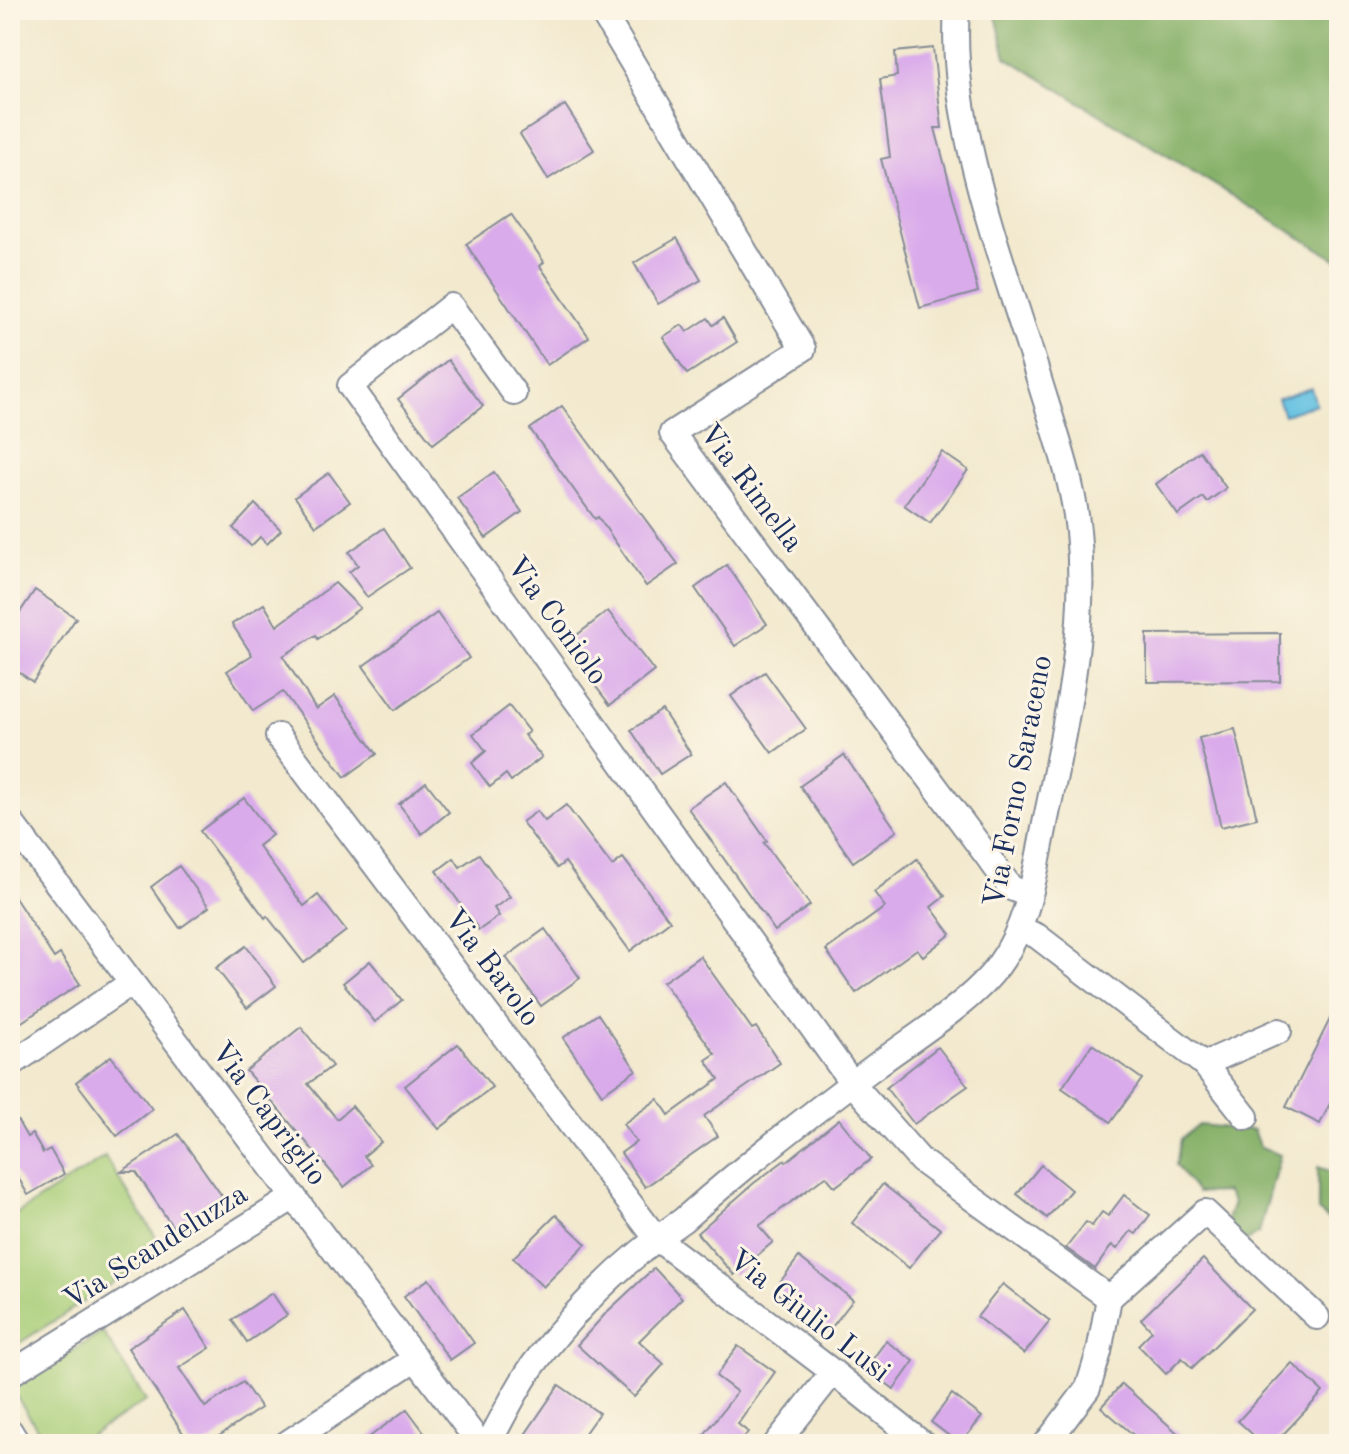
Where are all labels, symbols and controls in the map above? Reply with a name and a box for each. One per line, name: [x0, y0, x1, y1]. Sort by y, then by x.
street label: Via Rimella: [693, 419, 808, 558]
street label: Via Coniolo: [500, 552, 613, 691]
street label: Via Forno Saraceno: [980, 653, 1058, 910]
street label: Via Barolo: [438, 904, 545, 1033]
street label: Via Capriglio: [205, 1037, 332, 1192]
street label: Via Scandeluzza: [59, 1179, 253, 1316]
street label: Via Giulio Lusi: [722, 1245, 895, 1389]

